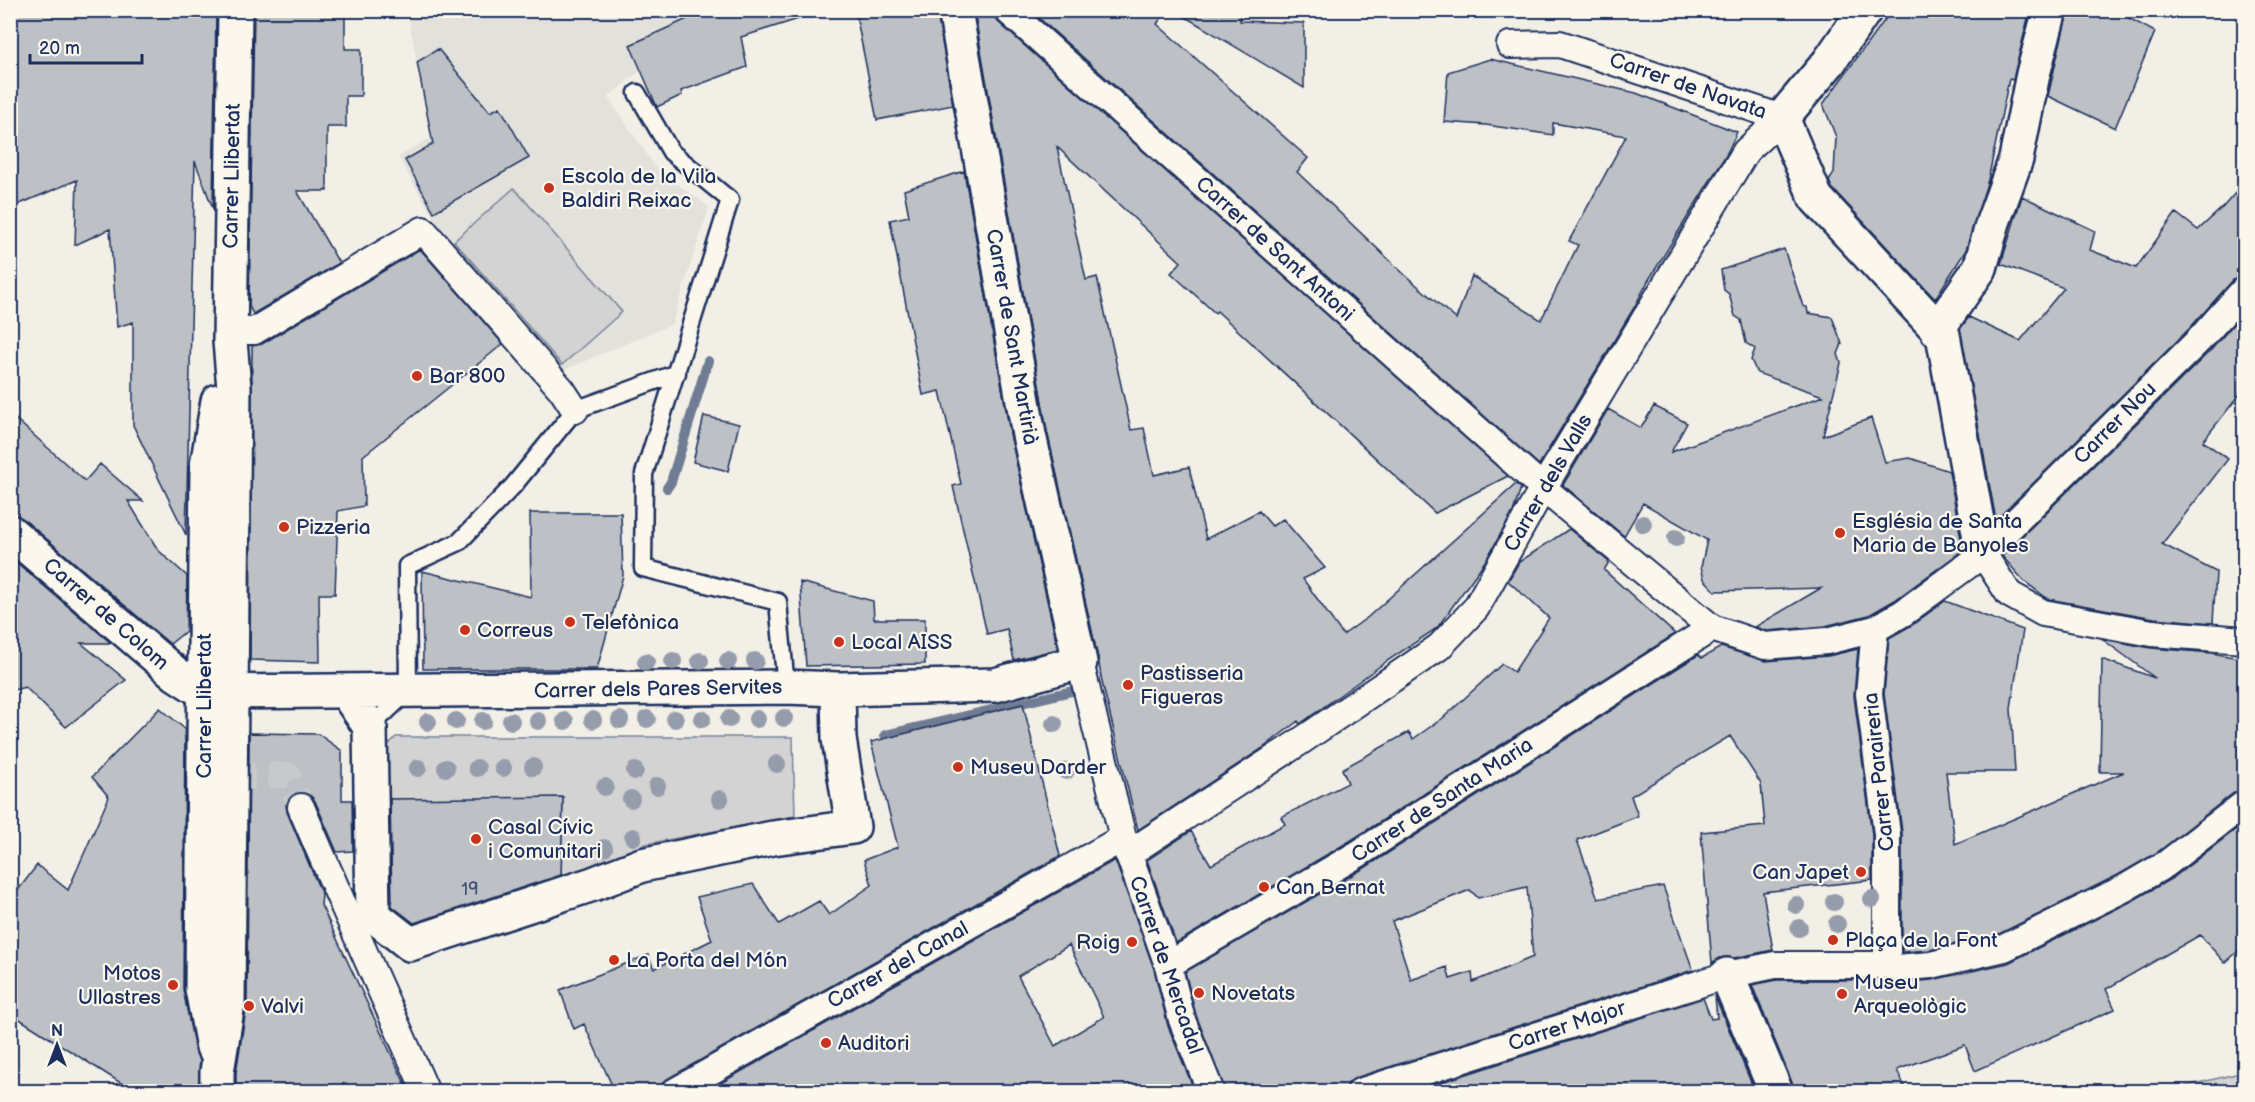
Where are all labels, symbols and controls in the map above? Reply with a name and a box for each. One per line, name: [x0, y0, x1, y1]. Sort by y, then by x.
scale bar: [30, 27, 142, 65]
text: 20 m: [39, 38, 80, 59]
street label: Carrer de Navata: [1606, 47, 1770, 125]
street label: Carrer Llibertat: [218, 103, 246, 249]
place label: Escola de la Vila Baldiri Reixac: [561, 164, 716, 213]
street label: Carrer de Sant Antoni: [1191, 171, 1359, 327]
marker: Escola de la Vila Baldiri Reixac: [542, 181, 556, 195]
street label: Carrer de Sant Martirià: [981, 227, 1043, 447]
place label: Bar 800: [429, 364, 505, 389]
marker: Bar 800: [410, 369, 424, 383]
street label: Carrer Nou: [2069, 377, 2161, 469]
street label: Carrer dels Valls: [1498, 410, 1598, 556]
place label: Església de Santa Maria de Banyoles: [1852, 509, 2029, 558]
place label: Pizzeria: [296, 515, 371, 540]
marker: Pizzeria: [277, 520, 291, 534]
marker: Església de Santa Maria de Banyoles: [1833, 526, 1847, 540]
street label: Carrer de Colom: [38, 553, 174, 675]
place label: Telefònica: [582, 610, 679, 635]
marker: Telefònica: [563, 615, 577, 629]
place label: Correus: [477, 618, 553, 643]
marker: Correus: [458, 623, 472, 637]
place label: Local AISS: [851, 630, 953, 655]
street label: Carrer Llibertat: [192, 633, 217, 779]
marker: Local AISS: [832, 635, 846, 649]
place label: Pastisseria Figueras: [1140, 661, 1244, 710]
street label: Carrer dels Pares Servites: [534, 674, 782, 704]
marker: Pastisseria Figueras: [1121, 678, 1135, 692]
street label: Carrer Paraireria: [1858, 691, 1900, 853]
street label: Carrer de Santa Maria: [1347, 732, 1537, 868]
place label: Museu Darder: [970, 755, 1107, 780]
marker: Museu Darder: [951, 760, 965, 774]
place label: Casal Cívic i Comunitari: [488, 815, 601, 864]
marker: Casal Cívic i Comunitari: [469, 832, 483, 846]
place label: Can Japet: [1752, 860, 1850, 885]
marker: Can Japet: [1854, 865, 1868, 879]
street label: Carrer de Mercadal: [1124, 873, 1208, 1057]
place label: Can Bernat: [1276, 875, 1385, 900]
house number: 19: [461, 879, 479, 900]
marker: Can Bernat: [1257, 880, 1271, 894]
street label: Carrer del Canal: [823, 916, 973, 1014]
place label: Plaça de la Font: [1845, 928, 1998, 953]
place label: Roig: [1076, 930, 1120, 955]
marker: Plaça de la Font: [1826, 933, 1840, 947]
marker: Roig: [1125, 935, 1139, 949]
place label: La Porta del Món: [626, 948, 787, 973]
marker: La Porta del Món: [607, 953, 621, 967]
place label: Motos Ullastres: [78, 961, 161, 1010]
place label: Museu Arqueològic: [1854, 970, 1967, 1019]
marker: Motos Ullastres: [166, 978, 180, 992]
place label: Novetats: [1211, 981, 1295, 1006]
marker: Novetats: [1192, 986, 1206, 1000]
marker: Museu Arqueològic: [1835, 987, 1849, 1001]
place label: Valvi: [261, 994, 304, 1019]
street label: Carrer Major: [1505, 995, 1629, 1057]
marker: Valvi: [242, 999, 256, 1013]
north arrow: [27, 1015, 87, 1075]
text: N: [51, 1022, 63, 1041]
place label: Auditori: [838, 1031, 910, 1056]
marker: Auditori: [819, 1036, 833, 1050]

